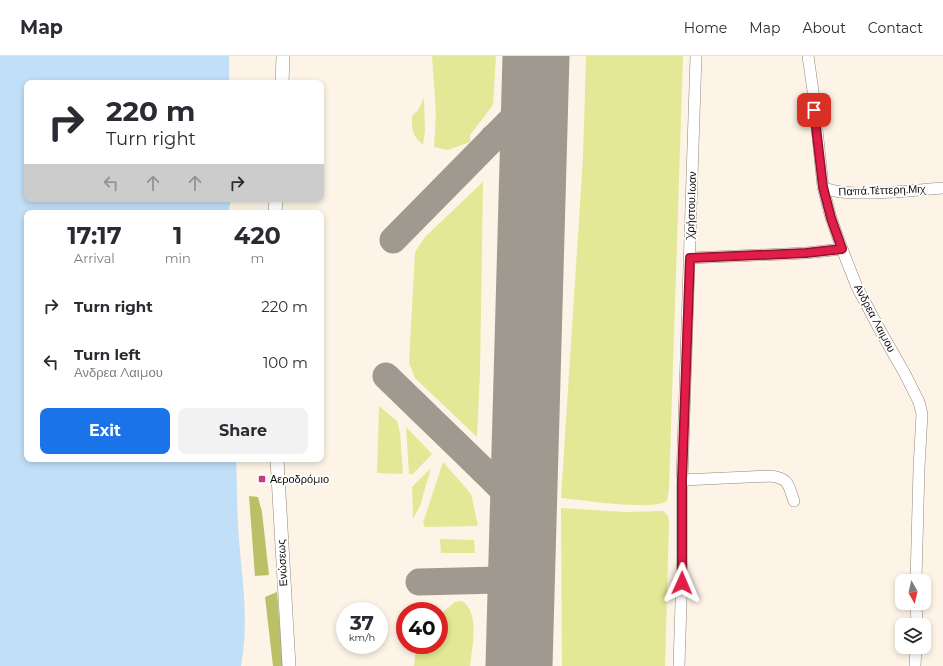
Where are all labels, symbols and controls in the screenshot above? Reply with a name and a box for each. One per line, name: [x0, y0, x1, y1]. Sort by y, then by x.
text: Map: [20, 16, 63, 39]
text: Home: [684, 19, 727, 37]
text: Map: [749, 19, 780, 37]
text: About: [802, 19, 846, 37]
text: Contact: [868, 19, 923, 37]
pin: [797, 93, 831, 127]
text: 220 m: [106, 94, 195, 128]
icon: right: [40, 96, 92, 148]
icon: arrive: [803, 99, 825, 121]
text: Turn right: [106, 128, 196, 150]
street label: Χρήστου.Ιωαν: [683, 171, 699, 241]
icon: left: [100, 172, 122, 194]
icon: ahead: [142, 172, 164, 194]
icon: ahead: [184, 172, 206, 194]
icon: right: [226, 172, 248, 194]
street label: Παπά.Τέττερη.Μιχ: [838, 181, 927, 199]
text: 17:17: [67, 221, 122, 250]
text: 1: [173, 221, 182, 250]
text: 420: [234, 221, 281, 250]
text: Arrival: [74, 250, 115, 266]
text: min: [165, 250, 191, 266]
text: m: [250, 250, 264, 266]
street label: Ανδρεα Λαιμου: [851, 281, 899, 355]
icon: right: [40, 295, 62, 317]
text: Turn right: [74, 297, 153, 316]
text: 220 m: [261, 297, 308, 316]
text: Turn left: [74, 345, 141, 364]
icon: left: [40, 351, 62, 373]
text: 100 m: [263, 353, 308, 372]
text: Ανδρεα Λαιμου: [74, 364, 163, 380]
button: Exit: [40, 408, 170, 454]
button: Share: [178, 408, 308, 454]
place label: Αεροδρόμιο: [270, 472, 329, 486]
marker: Αεροδρόμιο: [257, 474, 267, 484]
street label: Ενώσεως: [274, 539, 290, 587]
position arrow: [661, 562, 703, 604]
north arrow: [895, 574, 931, 610]
map controls: [895, 574, 931, 654]
speed limit sign: 40: [396, 602, 448, 654]
text: 37: [350, 611, 374, 635]
button: layers: [895, 618, 931, 654]
text: km/h: [349, 631, 375, 644]

